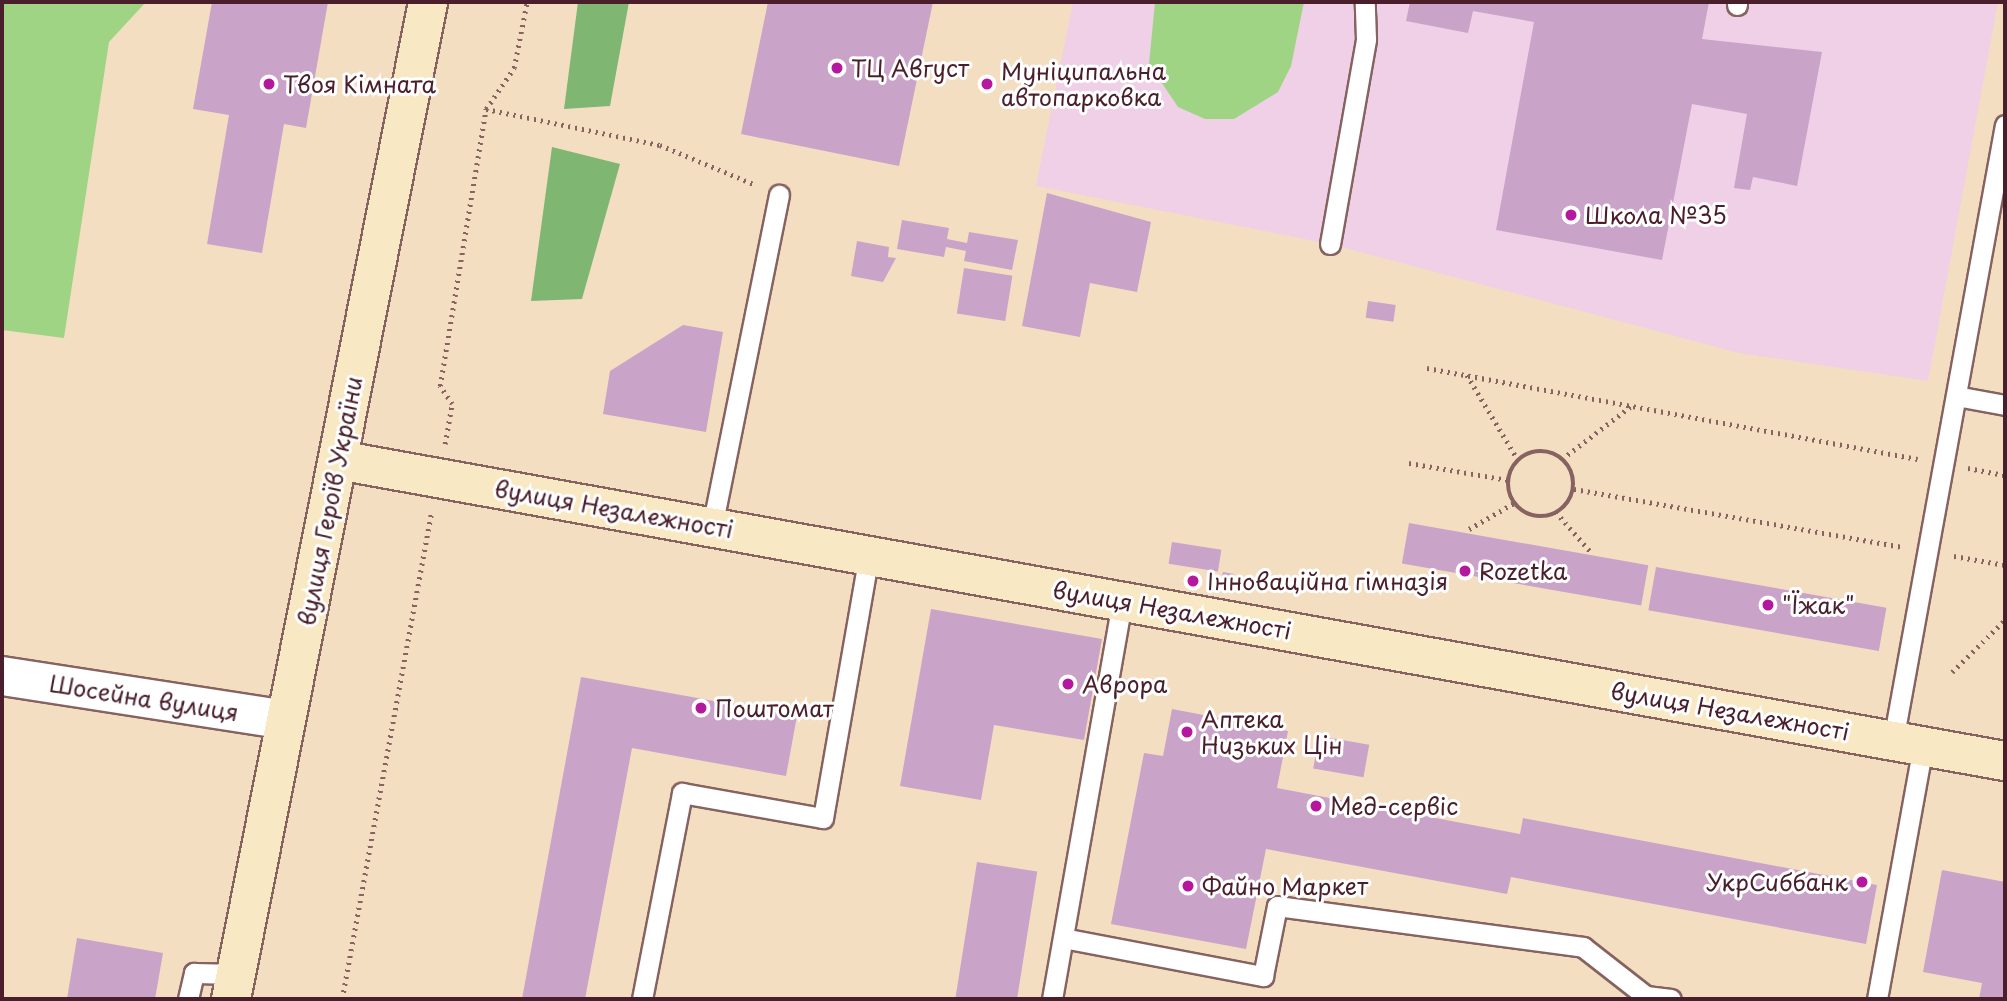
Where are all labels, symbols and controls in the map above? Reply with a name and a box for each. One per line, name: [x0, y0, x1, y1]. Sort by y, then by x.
place label: ТЦ Август: [851, 54, 971, 82]
place label: Муніципальна автопарковка: [1001, 57, 1166, 111]
marker: ТЦ Август: [829, 60, 845, 76]
place label: Твоя Кімната: [283, 70, 436, 98]
marker: Твоя Кімната: [261, 76, 277, 92]
marker: Муніципальна автопарковка: [979, 76, 995, 92]
place label: Школа №35: [1585, 201, 1727, 229]
marker: Школа №35: [1563, 207, 1579, 223]
street label: вулиця Героїв України: [292, 374, 368, 628]
street label: вулиця Незалежності: [492, 474, 736, 544]
place label: Rozetka: [1479, 557, 1567, 585]
marker: Rozetka: [1457, 563, 1473, 579]
place label: Інноваційна гімназія: [1207, 567, 1449, 595]
marker: Інноваційна гімназія: [1185, 573, 1201, 589]
street label: вулиця Незалежності: [1050, 575, 1294, 645]
place label: "Їжак": [1782, 591, 1855, 619]
marker: "Їжак": [1760, 597, 1776, 613]
street label: Шосейна вулиця: [47, 669, 241, 727]
place label: Аврора: [1082, 670, 1167, 698]
marker: Аврора: [1060, 676, 1076, 692]
street label: вулиця Незалежності: [1608, 676, 1852, 746]
place label: Поштомат: [715, 694, 834, 722]
marker: Поштомат: [693, 700, 709, 716]
place label: Аптека Низьких Цін: [1201, 705, 1343, 759]
marker: Аптека Низьких Цін: [1179, 724, 1195, 740]
place label: Мед-сервіс: [1330, 792, 1458, 820]
marker: Мед-сервіс: [1308, 798, 1324, 814]
place label: УкрСиббанк: [1706, 868, 1848, 896]
place label: Файно Маркет: [1202, 872, 1370, 900]
marker: УкрСиббанк: [1854, 874, 1870, 890]
marker: Файно Маркет: [1180, 878, 1196, 894]

